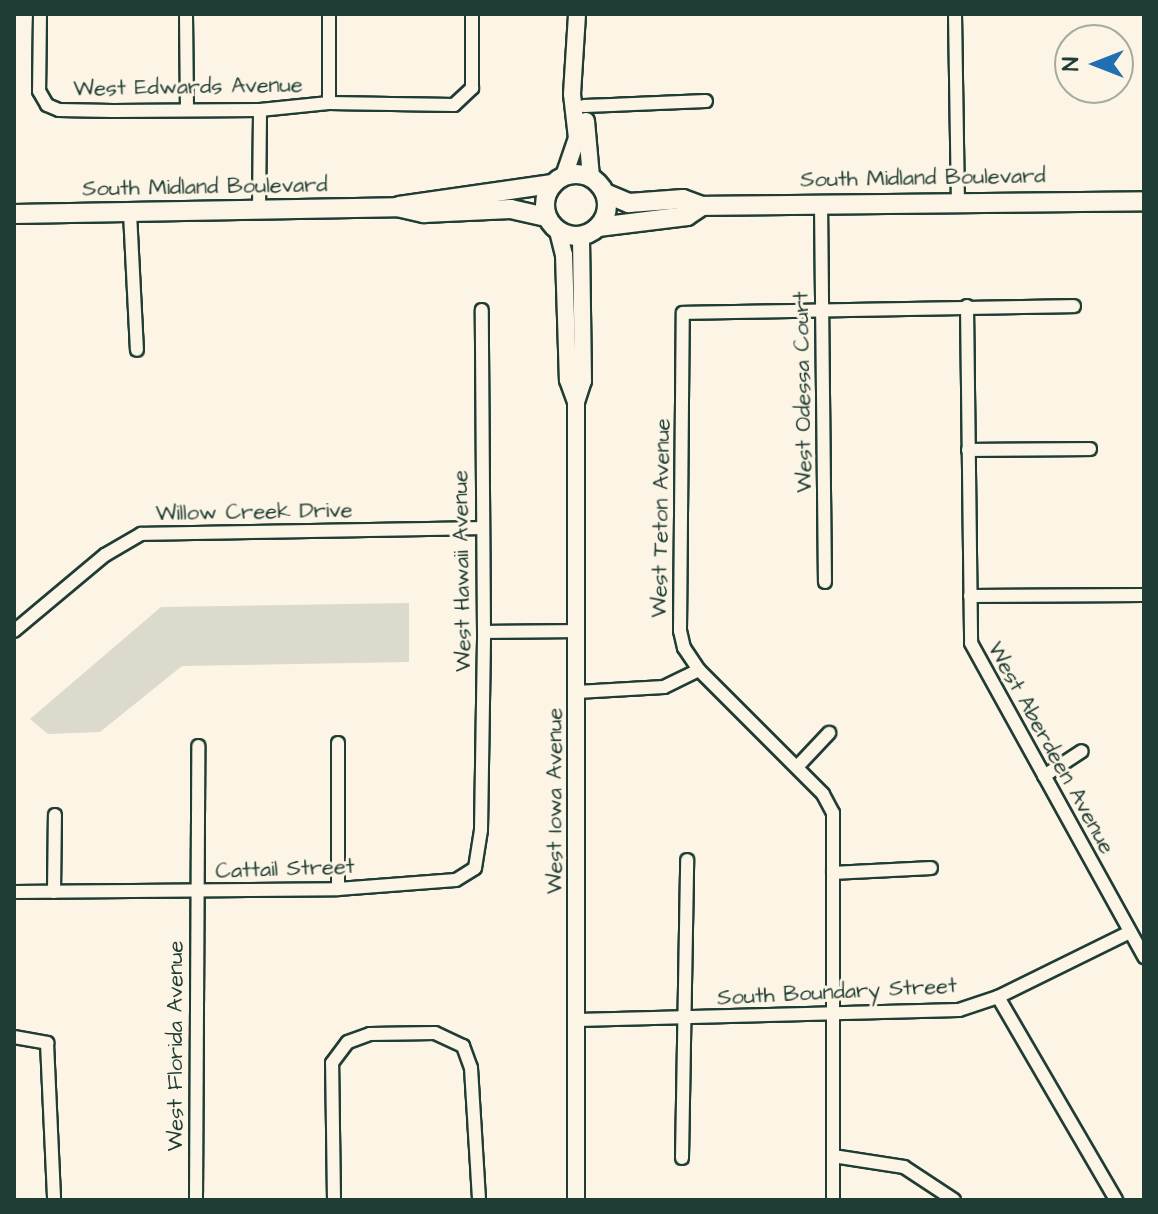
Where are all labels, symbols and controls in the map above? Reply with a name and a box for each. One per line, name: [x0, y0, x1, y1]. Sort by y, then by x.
north arrow: [1054, 24, 1134, 104]
text: N: [1056, 57, 1087, 71]
street label: West Edwards Avenue: [73, 72, 303, 102]
street label: South Midland Boulevard: [800, 163, 1046, 193]
street label: South Midland Boulevard: [82, 172, 328, 202]
street label: West Odessa Court: [788, 291, 818, 493]
street label: West Teton Avenue: [646, 418, 676, 618]
street label: West Hawaii Avenue: [447, 470, 477, 672]
street label: Willow Creek Drive: [155, 497, 353, 527]
street label: West Aberdeen Avenue: [982, 637, 1120, 859]
street label: West Iowa Avenue: [542, 708, 568, 894]
street label: Cattail Street: [215, 853, 355, 885]
street label: West Florida Avenue: [163, 941, 189, 1151]
street label: South Boundary Street: [717, 973, 957, 1011]

